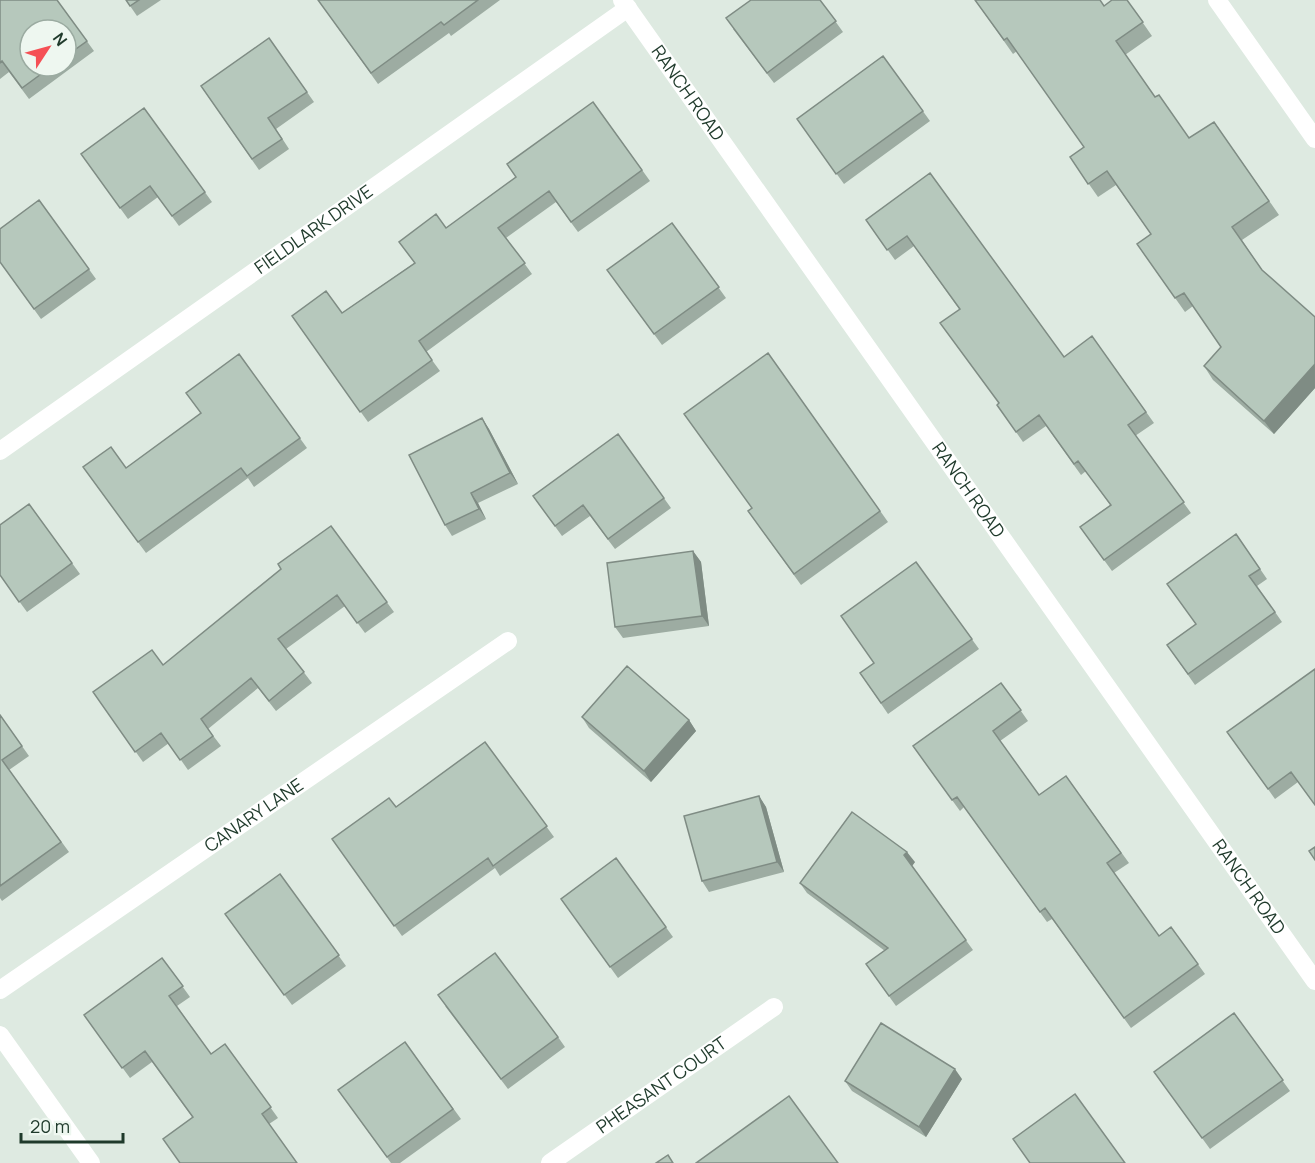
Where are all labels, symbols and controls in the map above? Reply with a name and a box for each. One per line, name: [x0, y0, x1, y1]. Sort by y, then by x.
north arrow: [18, 18, 78, 78]
text: N: [48, 28, 72, 50]
street label: RANCH ROAD: [647, 40, 731, 145]
street label: FIELDLARK DRIVE: [249, 179, 377, 279]
street label: RANCH ROAD: [927, 437, 1011, 542]
street label: CANARY LANE: [199, 772, 307, 857]
street label: RANCH ROAD: [1207, 834, 1291, 939]
street label: PHEASANT COURT: [591, 1031, 731, 1138]
scale bar: [21, 1106, 123, 1144]
text: 20 m: [30, 1114, 70, 1138]

